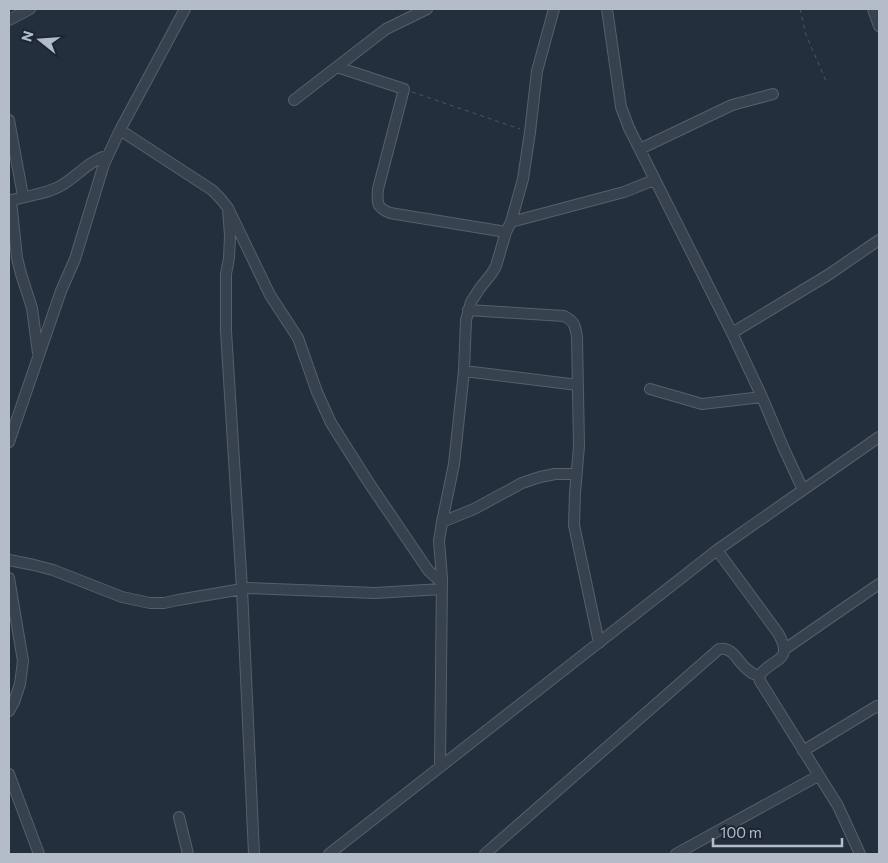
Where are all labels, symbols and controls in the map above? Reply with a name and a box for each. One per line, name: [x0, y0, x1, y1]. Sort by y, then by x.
north arrow: [15, 15, 65, 65]
text: N: [17, 29, 37, 44]
scale bar: [713, 816, 842, 848]
text: 100 m: [720, 823, 762, 841]

